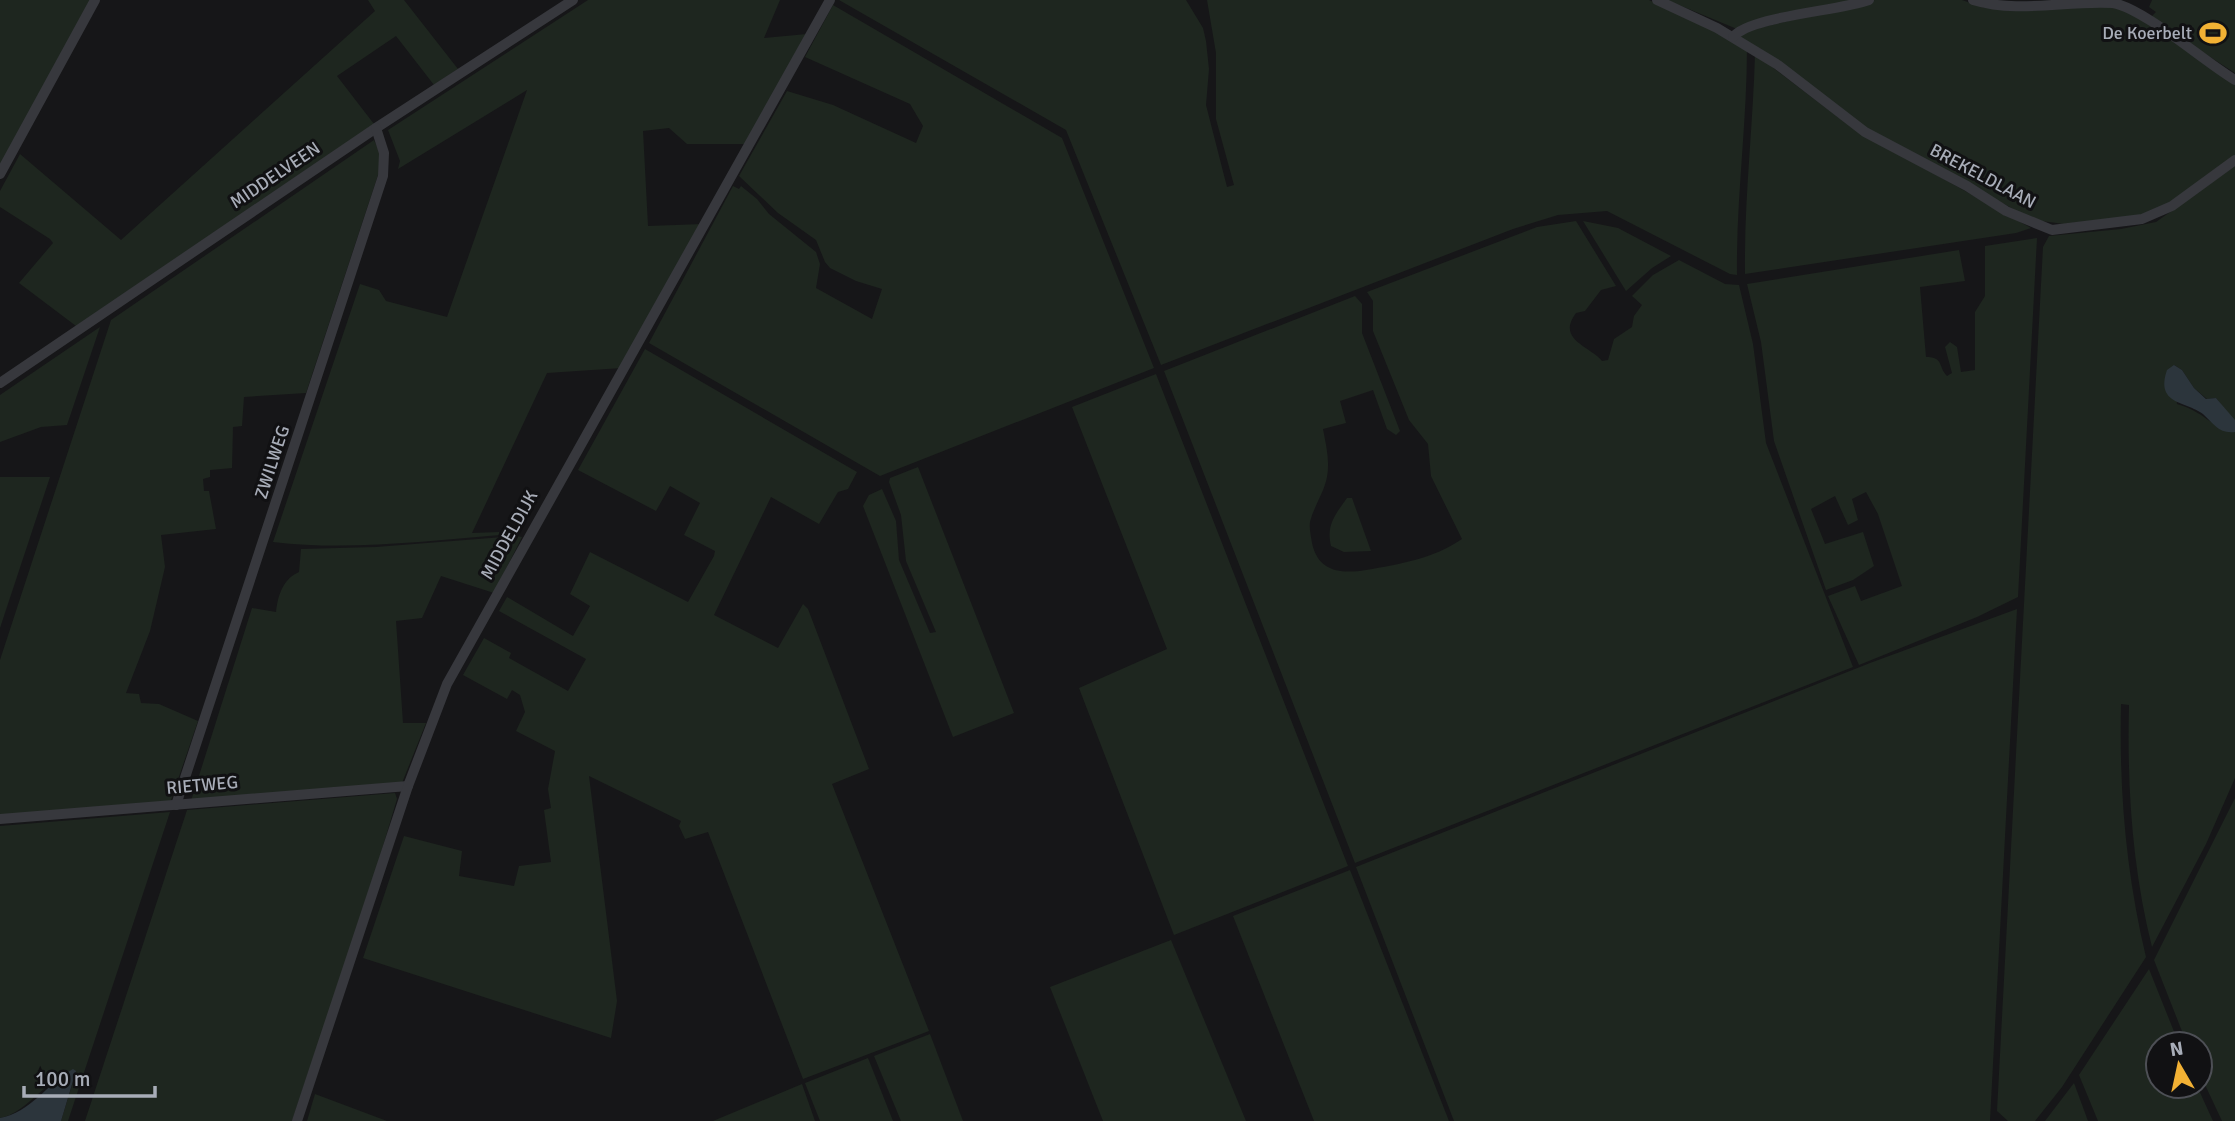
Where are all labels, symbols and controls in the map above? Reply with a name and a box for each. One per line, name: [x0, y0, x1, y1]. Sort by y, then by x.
sports icon: De Koerbelt: [2198, 18, 2228, 48]
place label: De Koerbelt: [2102, 22, 2192, 44]
street label: MIDDELVEEN: [226, 137, 324, 213]
street label: BREKELDLAAN: [1926, 139, 2040, 213]
street label: ZWILWEG: [250, 422, 294, 502]
street label: MIDDELDIJK: [476, 486, 543, 583]
street label: RIETWEG: [165, 771, 239, 799]
north arrow: [2144, 1030, 2214, 1100]
text: N: [2168, 1036, 2185, 1062]
scale bar: [24, 1054, 156, 1098]
text: 100 m: [35, 1066, 90, 1092]

